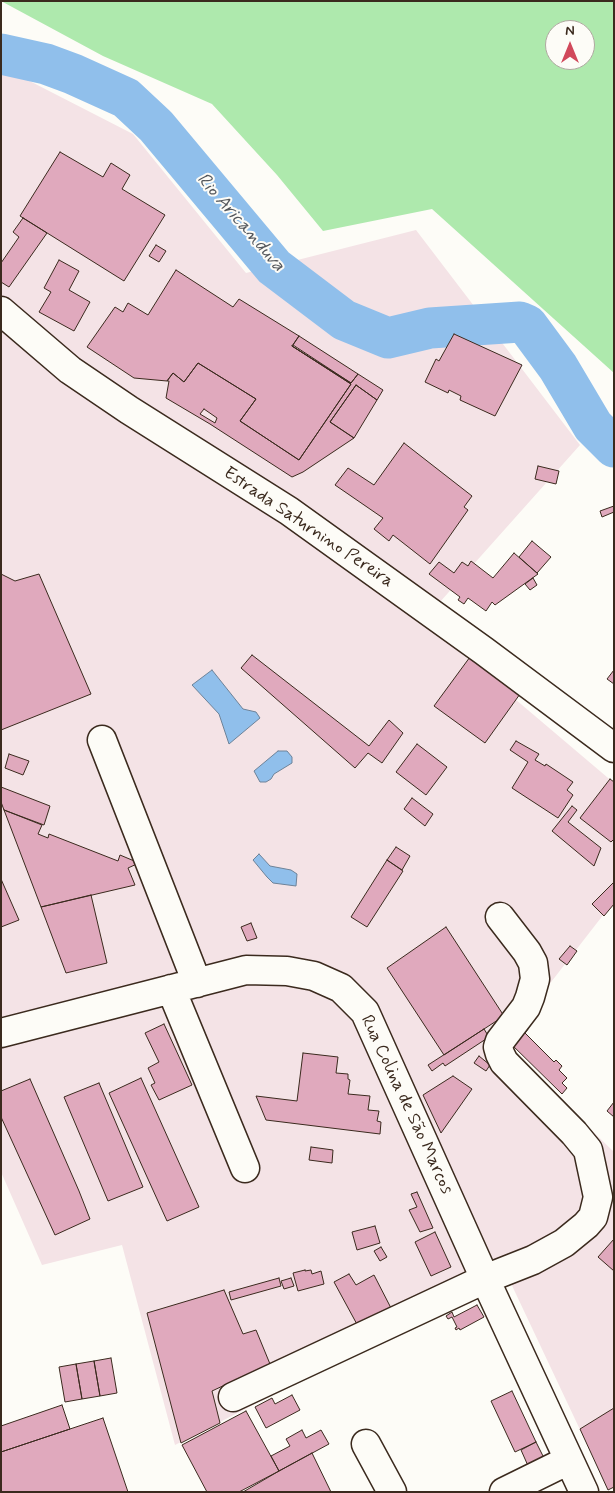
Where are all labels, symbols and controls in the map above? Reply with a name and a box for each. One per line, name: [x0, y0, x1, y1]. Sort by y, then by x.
north arrow: [545, 20, 595, 70]
text: N: [565, 22, 575, 40]
water label: Rio Aricanduva: [191, 169, 289, 277]
street label: Estrada Saturnino Pereira: [219, 463, 397, 593]
street label: Rua Colina de São Marcos: [355, 1012, 457, 1198]

